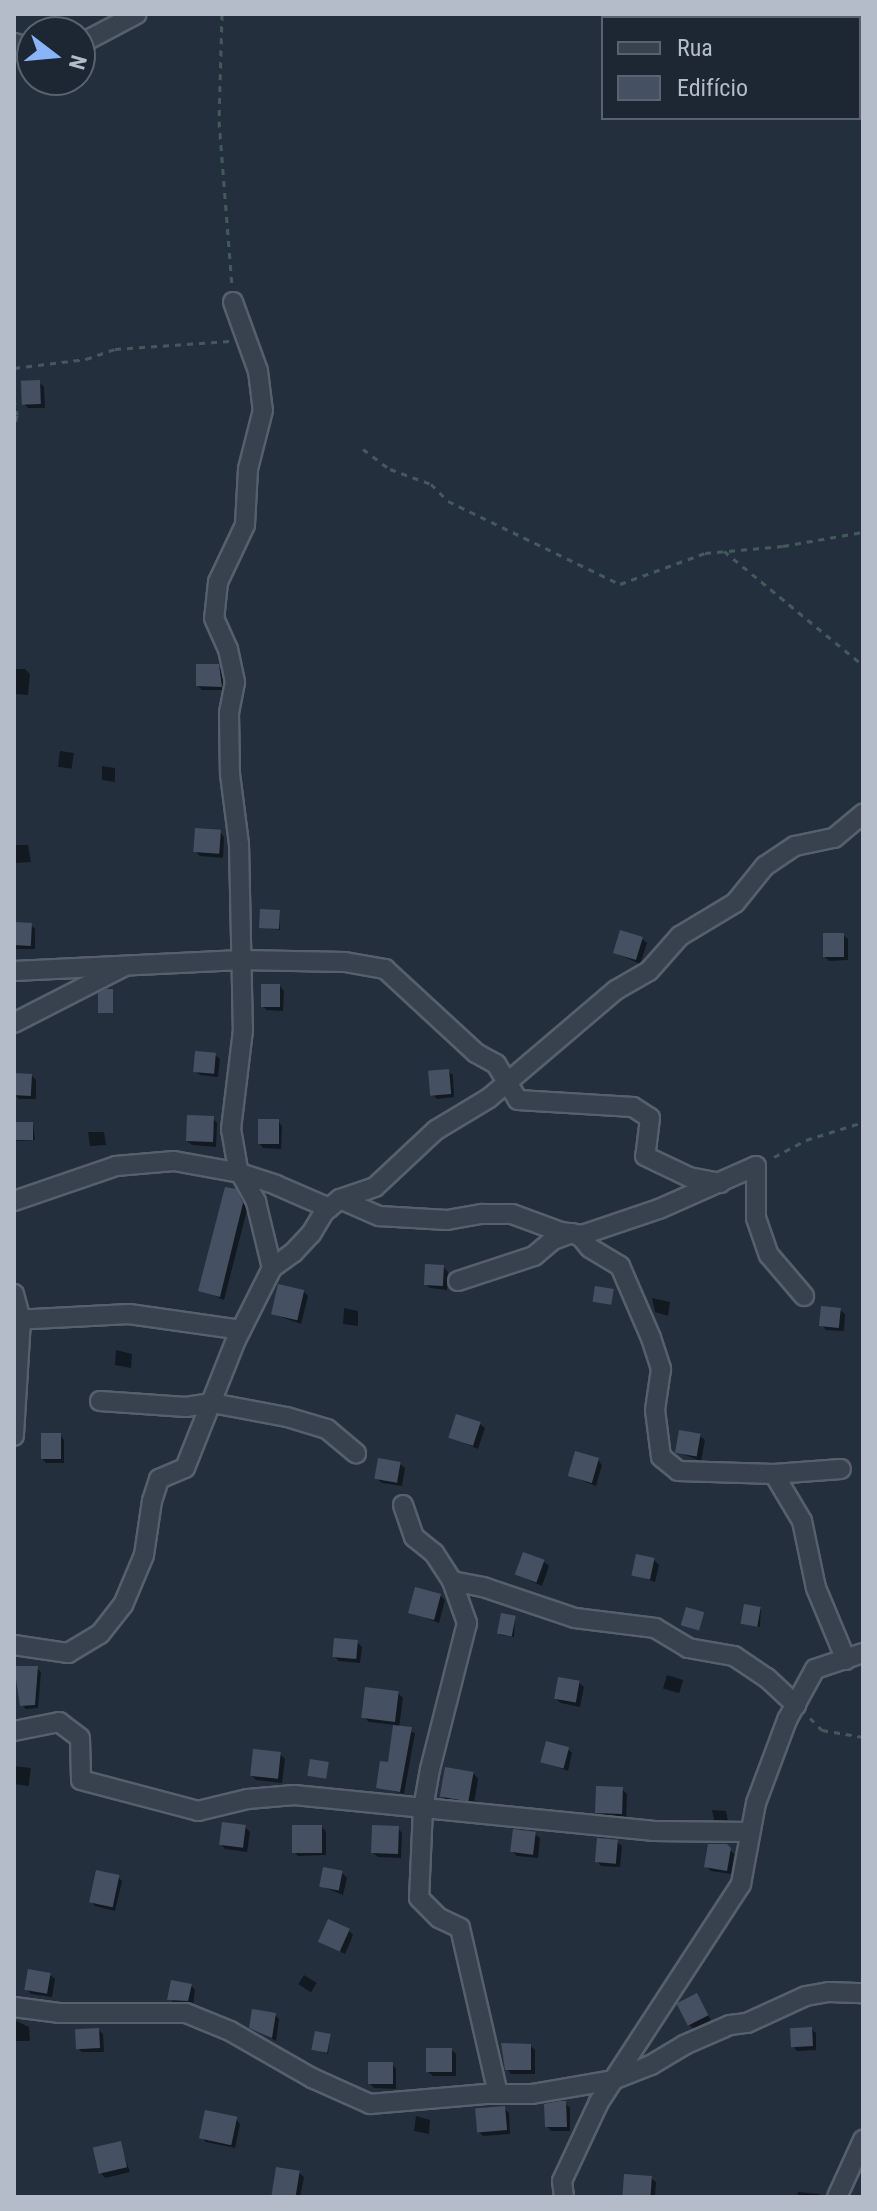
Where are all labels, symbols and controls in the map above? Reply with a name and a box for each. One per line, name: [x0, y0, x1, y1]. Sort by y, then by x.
north arrow: [16, 16, 96, 96]
legend: [601, 16, 861, 120]
text: Rua: [677, 34, 713, 62]
text: N: [64, 52, 92, 72]
text: Edifício: [677, 74, 748, 102]

